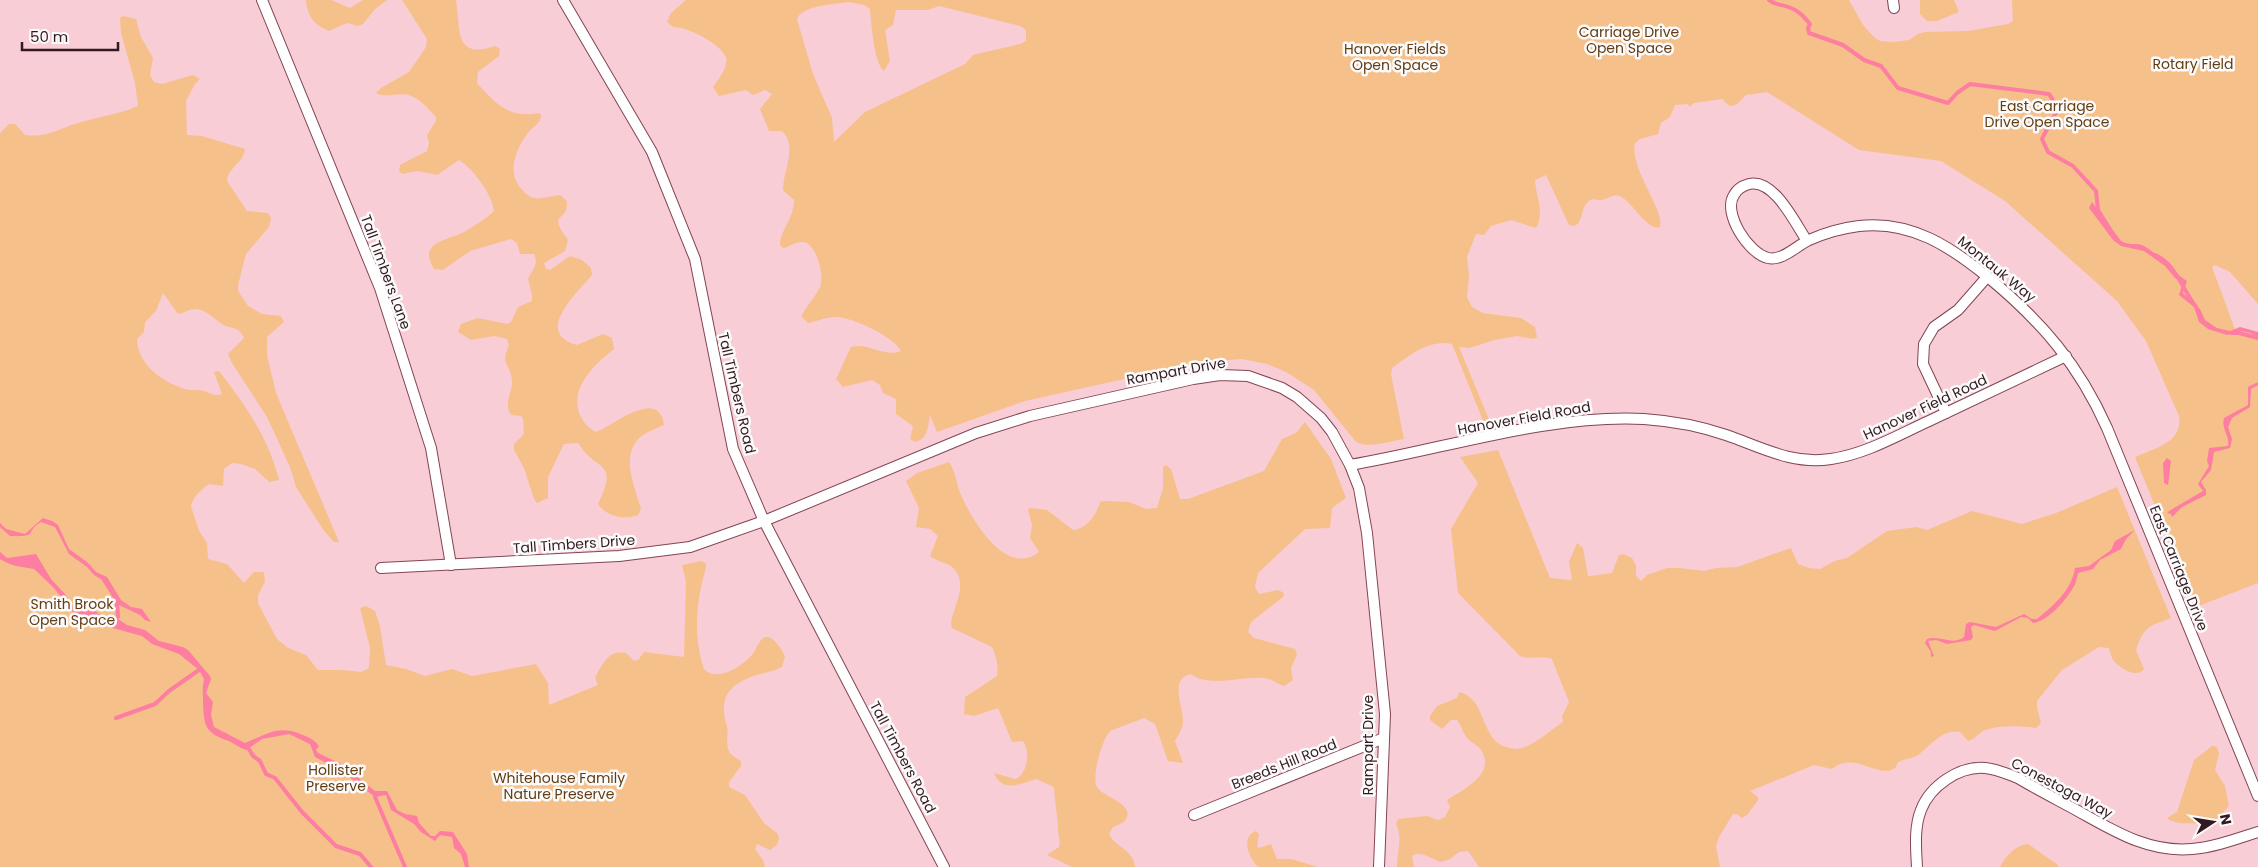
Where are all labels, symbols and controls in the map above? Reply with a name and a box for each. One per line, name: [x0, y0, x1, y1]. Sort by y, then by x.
scale bar: [22, 20, 119, 52]
park label: Carriage Drive Open Space: [1579, 22, 1680, 58]
text: 50 m: [30, 26, 68, 47]
park label: Hanover Fields Open Space: [1344, 39, 1446, 75]
park label: Rotary Field: [2153, 54, 2233, 74]
park label: East Carriage Drive Open Space: [1984, 96, 2110, 132]
street label: Tall Timbers Lane: [356, 212, 416, 332]
street label: Montauk Way: [1954, 231, 2040, 307]
street label: Tall Timbers Road: [713, 330, 761, 456]
street label: Rampart Drive: [1125, 352, 1228, 390]
street label: Hanover Field Road: [1860, 369, 1990, 445]
street label: Hanover Field Road: [1456, 396, 1592, 440]
street label: East Carriage Drive: [2145, 502, 2213, 634]
street label: Tall Timbers Drive: [512, 530, 636, 558]
park label: Smith Brook Open Space: [29, 594, 115, 630]
street label: Rampart Drive: [1358, 694, 1378, 795]
street label: Tall Timbers Road: [865, 698, 941, 816]
street label: Breeds Hill Road: [1228, 734, 1340, 794]
street label: Conestoga Way: [2008, 753, 2116, 823]
park label: Hollister Preserve: [306, 760, 366, 796]
park label: Whitehouse Family Nature Preserve: [493, 768, 625, 804]
north arrow: [2188, 797, 2238, 847]
text: N: [2215, 812, 2237, 827]

